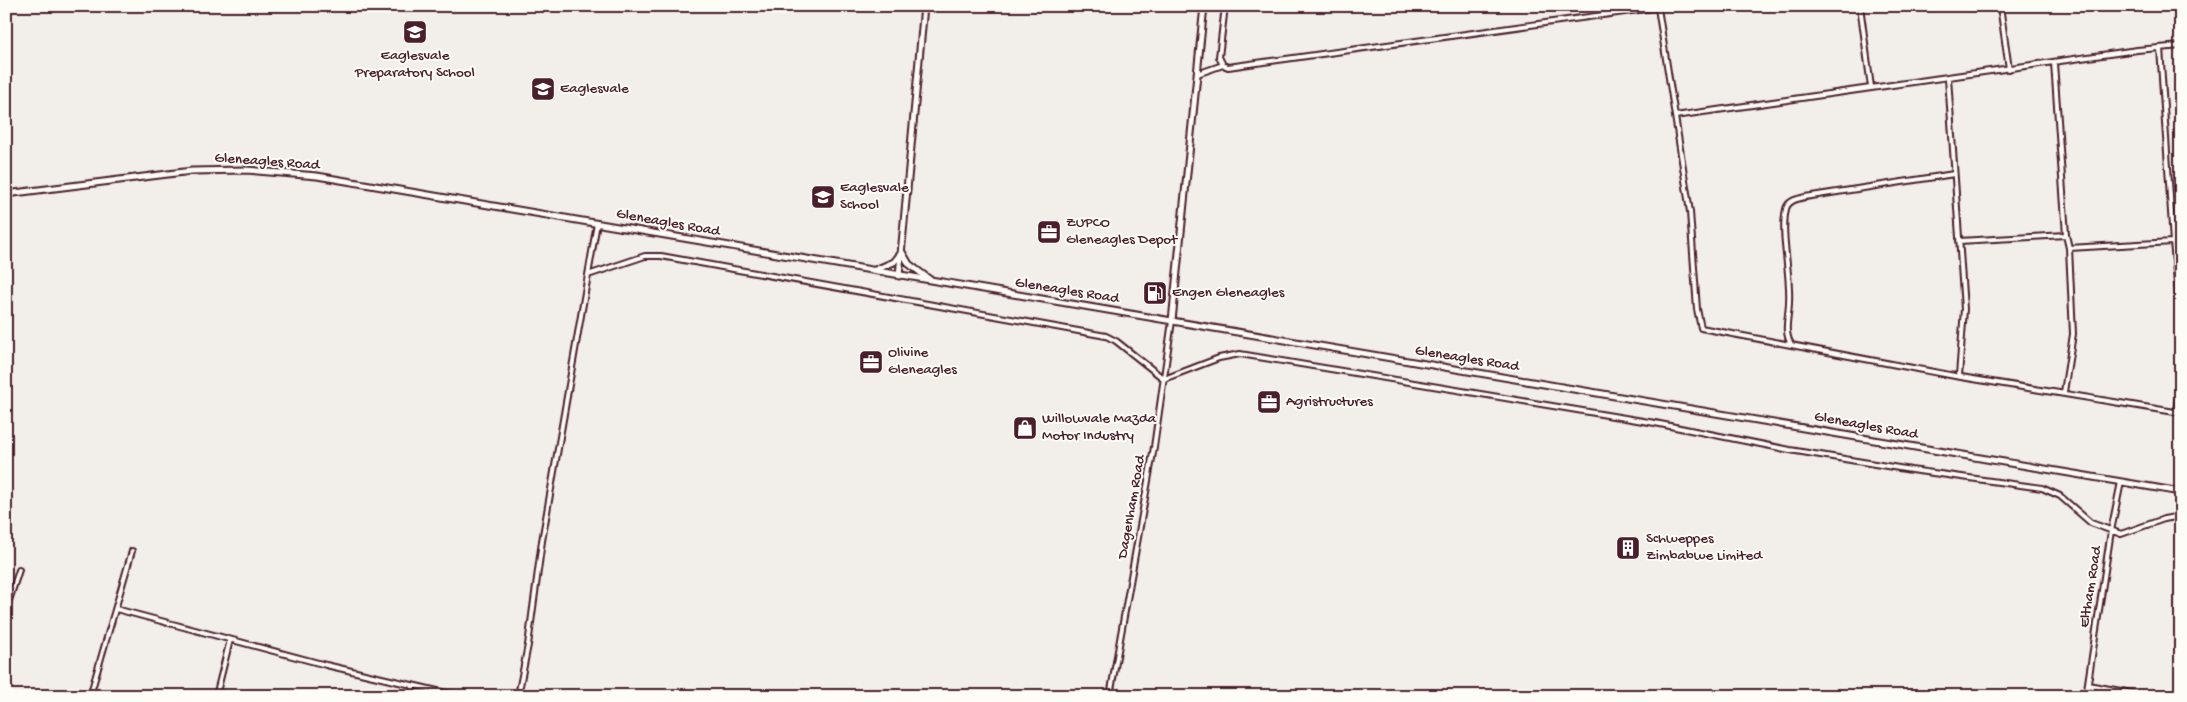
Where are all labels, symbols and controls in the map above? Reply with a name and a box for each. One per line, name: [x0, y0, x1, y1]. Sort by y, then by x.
school or university icon: Eaglesvale Preparatory School: [402, 19, 428, 45]
place label: Eaglesvale Preparatory School: [354, 47, 475, 82]
school or university icon: Eaglesvale: [530, 76, 556, 102]
place label: Eaglesvale: [560, 80, 629, 98]
street label: Gleneagles Road: [214, 149, 321, 175]
place label: Eaglesvale School: [840, 179, 909, 214]
school or university icon: Eaglesvale School: [810, 184, 836, 210]
street label: Gleneagles Road: [615, 205, 723, 241]
place label: ZUPCO Gleneagles Depot: [1066, 214, 1179, 249]
office icon: ZUPCO Gleneagles Depot: [1036, 219, 1062, 245]
street label: Gleneagles Road: [1014, 274, 1122, 308]
fuel station icon: Engen Gleneagles: [1142, 280, 1168, 306]
place label: Engen Gleneagles: [1172, 284, 1285, 302]
street label: Gleneagles Road: [1414, 342, 1522, 376]
place label: Olivine Gleneagles: [888, 344, 957, 379]
office icon: Olivine Gleneagles: [858, 349, 884, 375]
office icon: Agristructures: [1256, 389, 1282, 415]
place label: Agristructures: [1286, 393, 1373, 411]
street label: Gleneagles Road: [1813, 408, 1921, 444]
place label: Willowvale Mazda Motor Industry: [1042, 410, 1157, 445]
shop icon: Willowvale Mazda Motor Industry: [1012, 415, 1038, 441]
street label: Dagenham Road: [1114, 453, 1150, 561]
place label: Schweppes Zimbabwe Limited: [1646, 530, 1763, 565]
building icon: Schweppes Zimbabwe Limited: [1615, 535, 1641, 561]
street label: Eltham Road: [2076, 544, 2107, 629]

